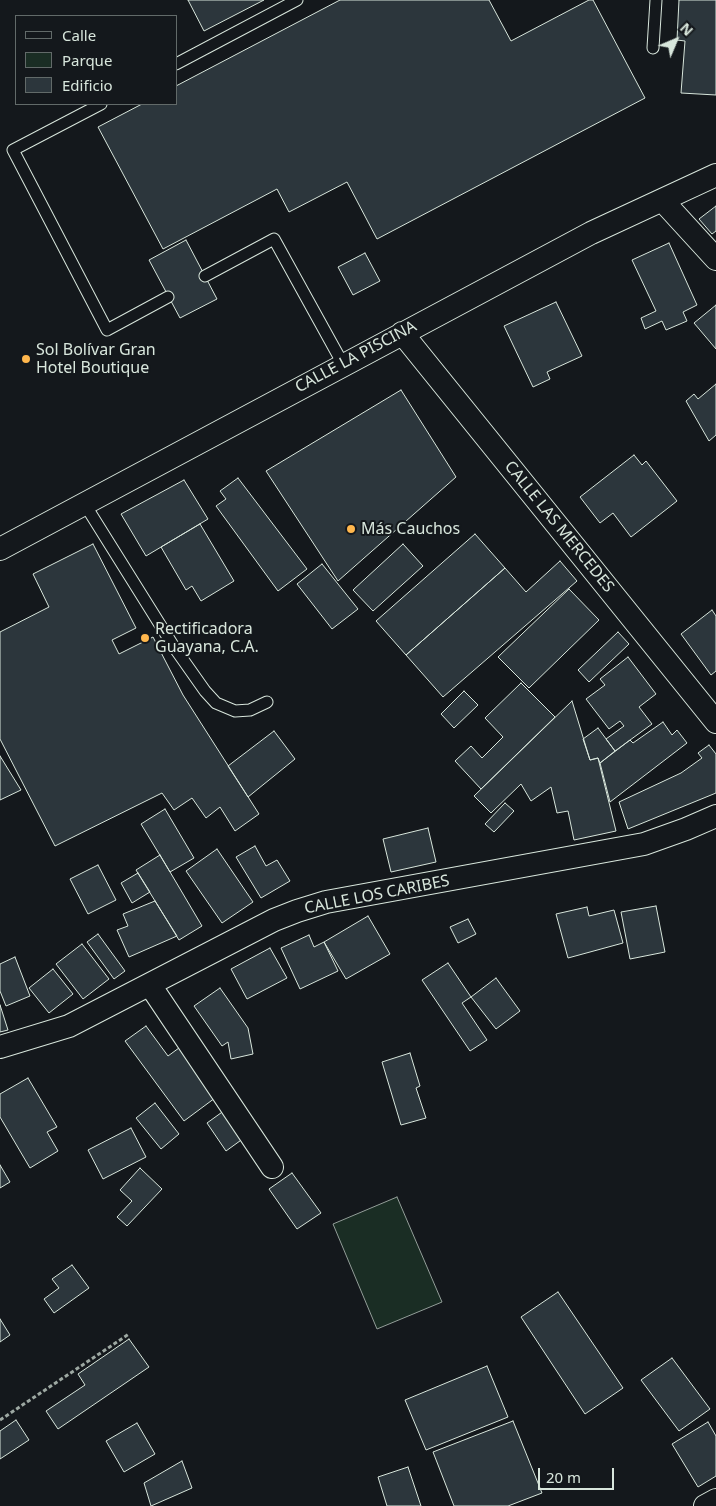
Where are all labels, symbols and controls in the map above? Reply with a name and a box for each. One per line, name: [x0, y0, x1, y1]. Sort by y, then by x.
legend: [15, 15, 178, 105]
north arrow: [651, 15, 701, 65]
text: N: [676, 18, 698, 40]
text: Calle: [62, 25, 96, 45]
text: Parque: [62, 50, 112, 70]
text: Edificio: [62, 75, 113, 95]
street label: CALLE LA PISCINA: [292, 317, 420, 397]
place label: Sol Bolívar Gran Hotel Boutique: [36, 340, 156, 378]
marker: Sol Bolívar Gran Hotel Boutique: [20, 353, 32, 365]
street label: CALLE LAS MERCEDES: [500, 457, 618, 597]
place label: Más Cauchos: [361, 519, 460, 539]
marker: Más Cauchos: [345, 523, 357, 535]
place label: Rectificadora Guayana, C.A.: [155, 619, 259, 657]
marker: Rectificadora Guayana, C.A.: [139, 632, 151, 644]
street label: CALLE LOS CARIBES: [303, 872, 451, 918]
scale bar: [541, 1458, 617, 1490]
text: 20 m: [546, 1467, 581, 1487]

